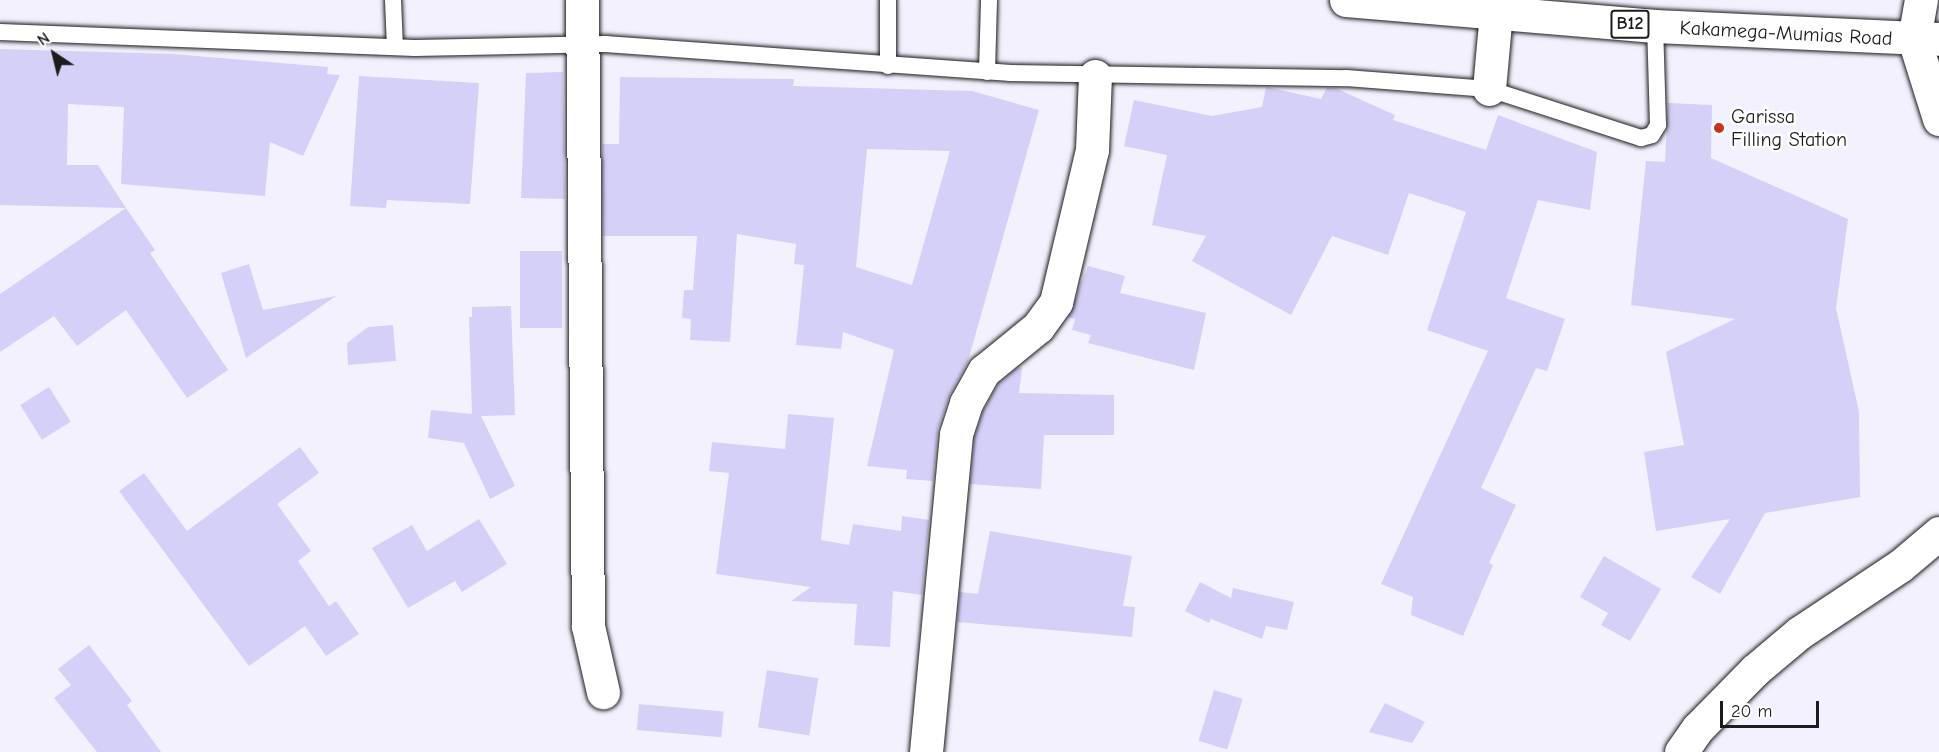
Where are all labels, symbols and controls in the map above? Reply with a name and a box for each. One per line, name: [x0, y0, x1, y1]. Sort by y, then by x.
road number: B12: [1609, 9, 1651, 39]
street label: Kakamega-Mumias Road: [1679, 15, 1893, 51]
north arrow: [24, 24, 84, 84]
text: N: [34, 29, 53, 50]
place label: Garissa Filling Station: [1731, 104, 1847, 151]
marker: Garissa Filling Station: [1712, 121, 1726, 135]
scale bar: [1723, 689, 1822, 727]
text: 20 m: [1731, 701, 1772, 722]

